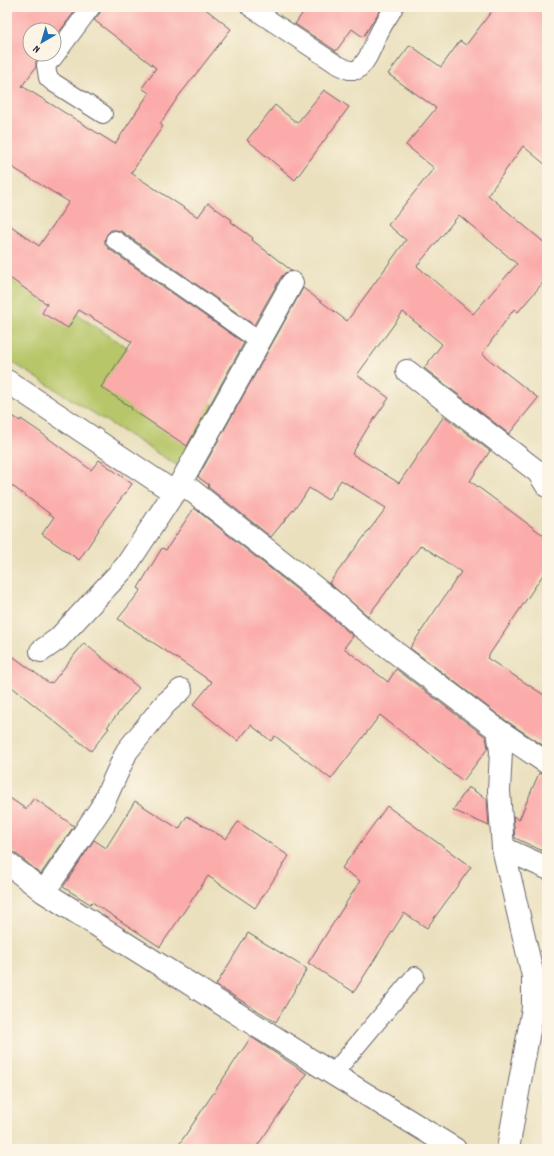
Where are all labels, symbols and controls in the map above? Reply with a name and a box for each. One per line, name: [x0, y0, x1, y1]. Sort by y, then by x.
north arrow: [22, 22, 62, 62]
text: N: [30, 40, 44, 56]

